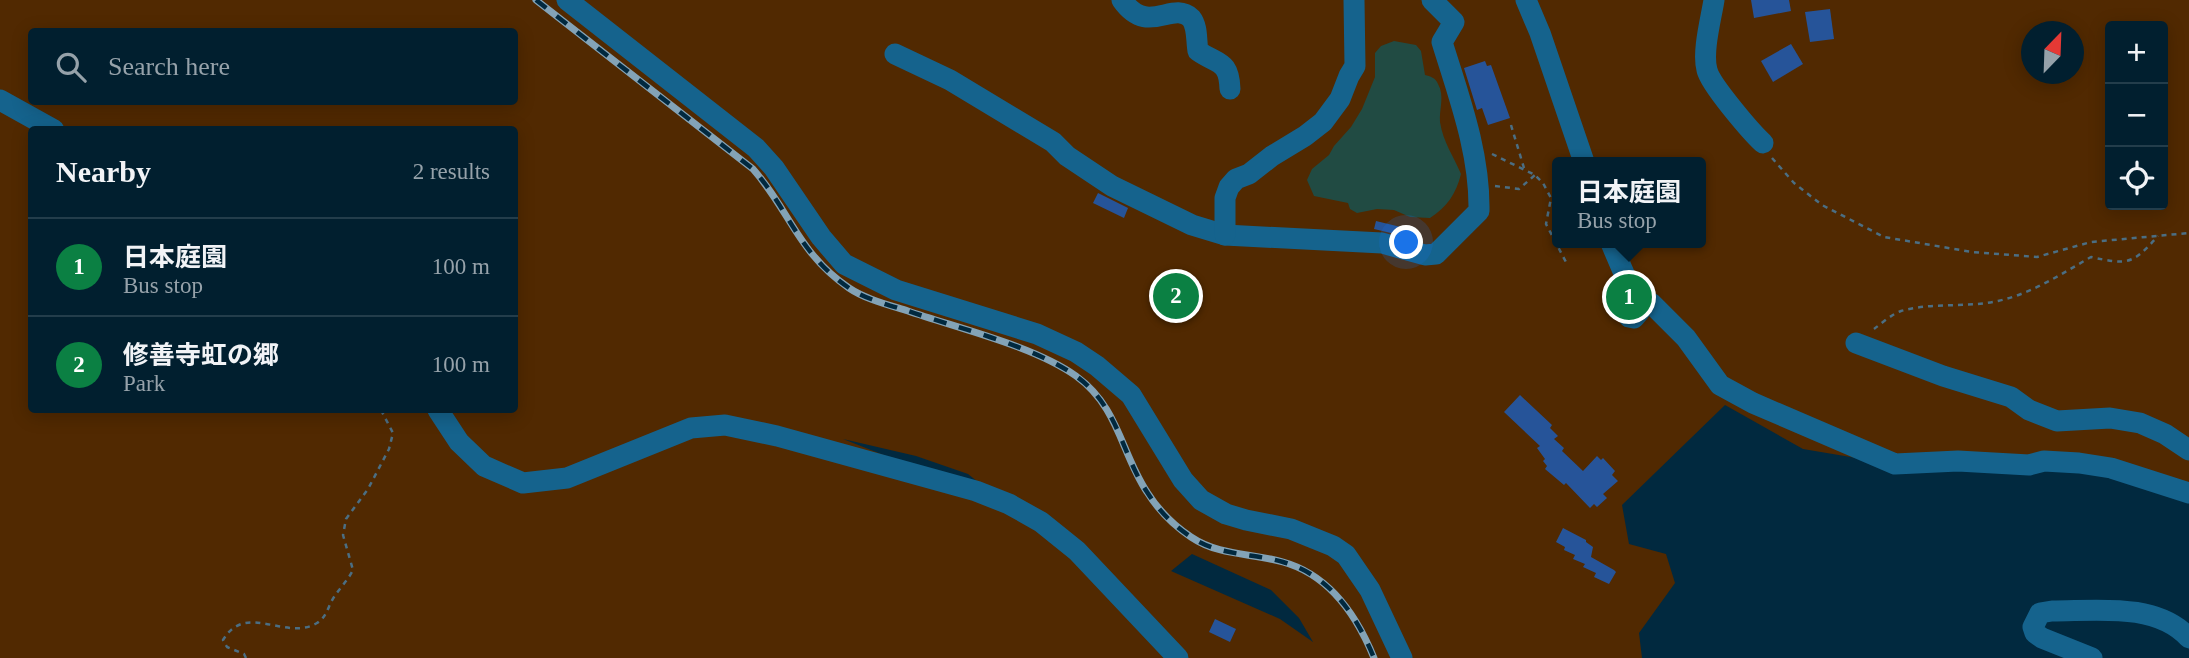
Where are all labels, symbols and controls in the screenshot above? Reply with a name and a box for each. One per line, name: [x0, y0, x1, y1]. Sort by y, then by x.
north arrow: [2021, 21, 2084, 84]
map controls: [2105, 21, 2168, 210]
button: +: [2105, 21, 2168, 84]
search box: [28, 28, 518, 105]
icon: search: [52, 48, 90, 86]
text: Search here: [108, 52, 230, 81]
button: −: [2105, 84, 2168, 147]
button: locate: [2105, 147, 2168, 210]
text: Nearby: [56, 155, 151, 188]
popup: [1552, 157, 1706, 248]
text: 2 results: [413, 159, 490, 184]
text: 日本庭園: [1577, 178, 1681, 207]
text: Bus stop: [1577, 208, 1657, 233]
your location: [1389, 225, 1423, 259]
text: 日本庭園: [123, 243, 227, 272]
text: 1: [73, 254, 85, 279]
text: 100 m: [432, 254, 490, 279]
pin: 2: [1153, 270, 1199, 322]
pin: 1: [1606, 271, 1652, 323]
text: Bus stop: [123, 273, 203, 298]
text: 修善寺虹の郷: [123, 341, 279, 370]
text: 2: [73, 352, 85, 377]
text: 100 m: [432, 352, 490, 377]
text: Park: [123, 371, 165, 396]

